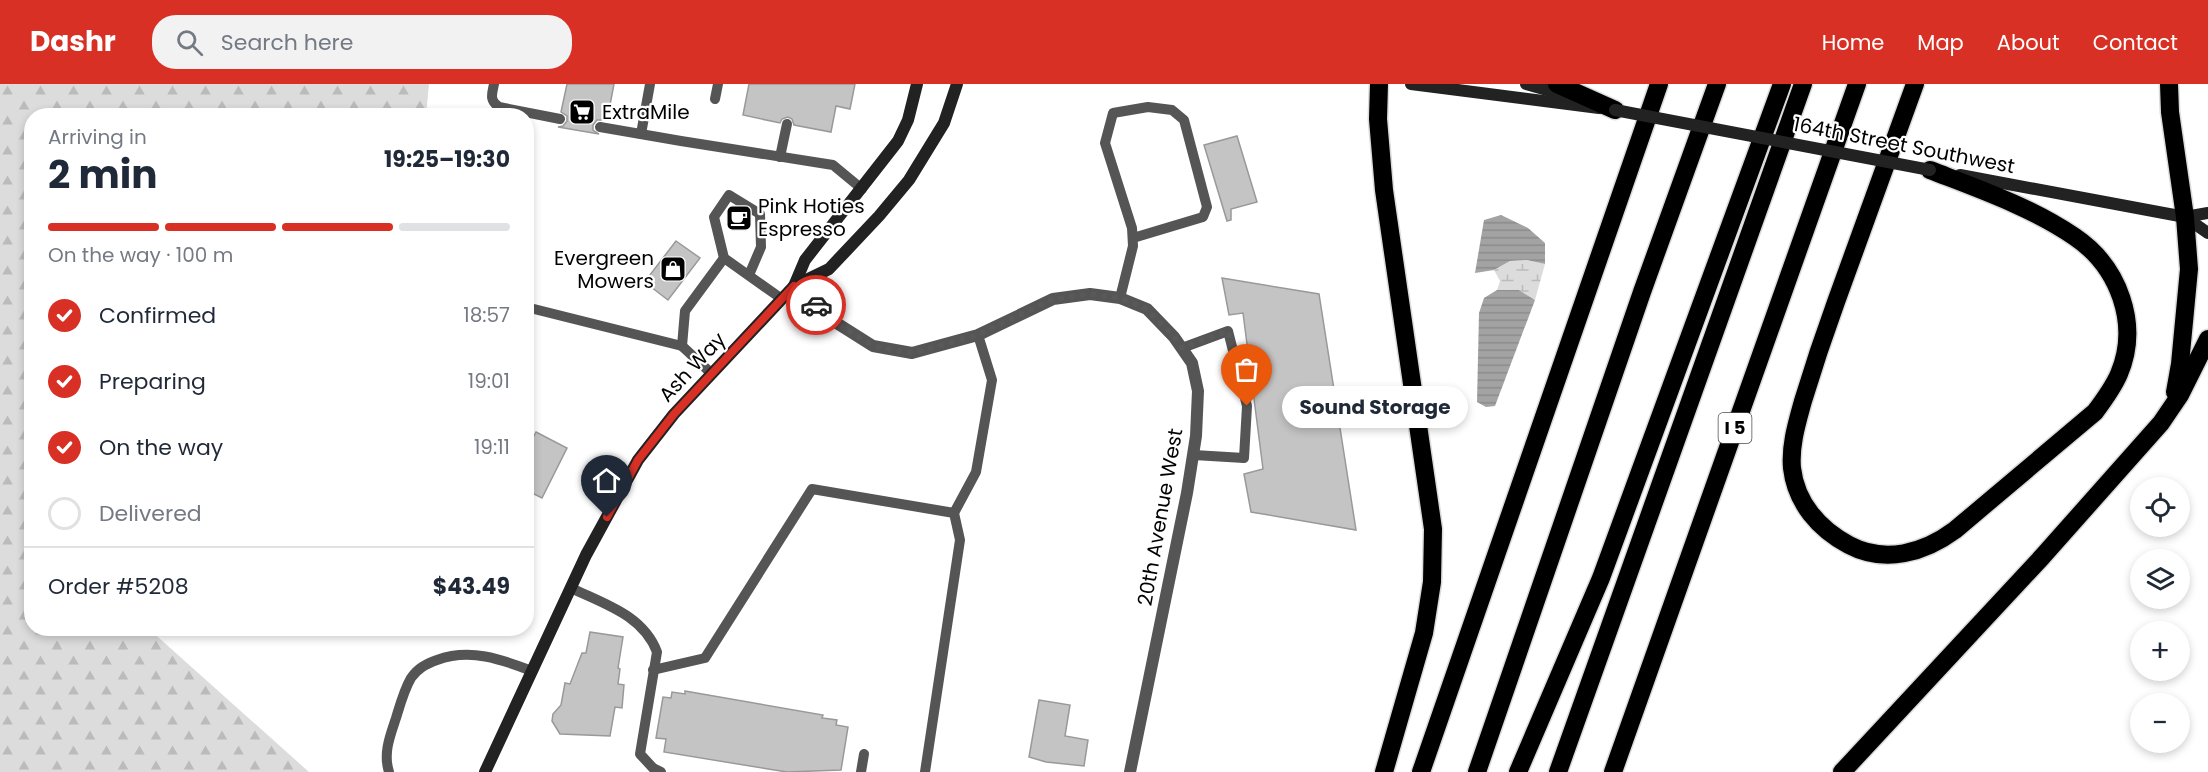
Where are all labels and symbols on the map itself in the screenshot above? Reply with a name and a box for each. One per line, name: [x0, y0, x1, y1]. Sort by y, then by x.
supermarket icon: ExtraMile: [567, 97, 597, 127]
place label: ExtraMile: [602, 98, 690, 126]
street label: 164th Street Southwest: [1791, 110, 2017, 180]
place label: Pink Hoties Espresso: [758, 192, 865, 243]
cafe icon: Pink Hoties Espresso: [724, 203, 754, 233]
place label: Evergreen Mowers: [554, 244, 654, 295]
shop icon: Evergreen Mowers: [658, 254, 688, 284]
courier: [786, 275, 846, 335]
street label: Ash Way: [652, 326, 732, 408]
pin: [1221, 344, 1272, 406]
callout: Sound Storage: [1283, 385, 1469, 427]
road number: I 5: [1718, 413, 1752, 443]
street label: 20th Avenue West: [1131, 426, 1189, 608]
pin: [581, 455, 632, 517]

